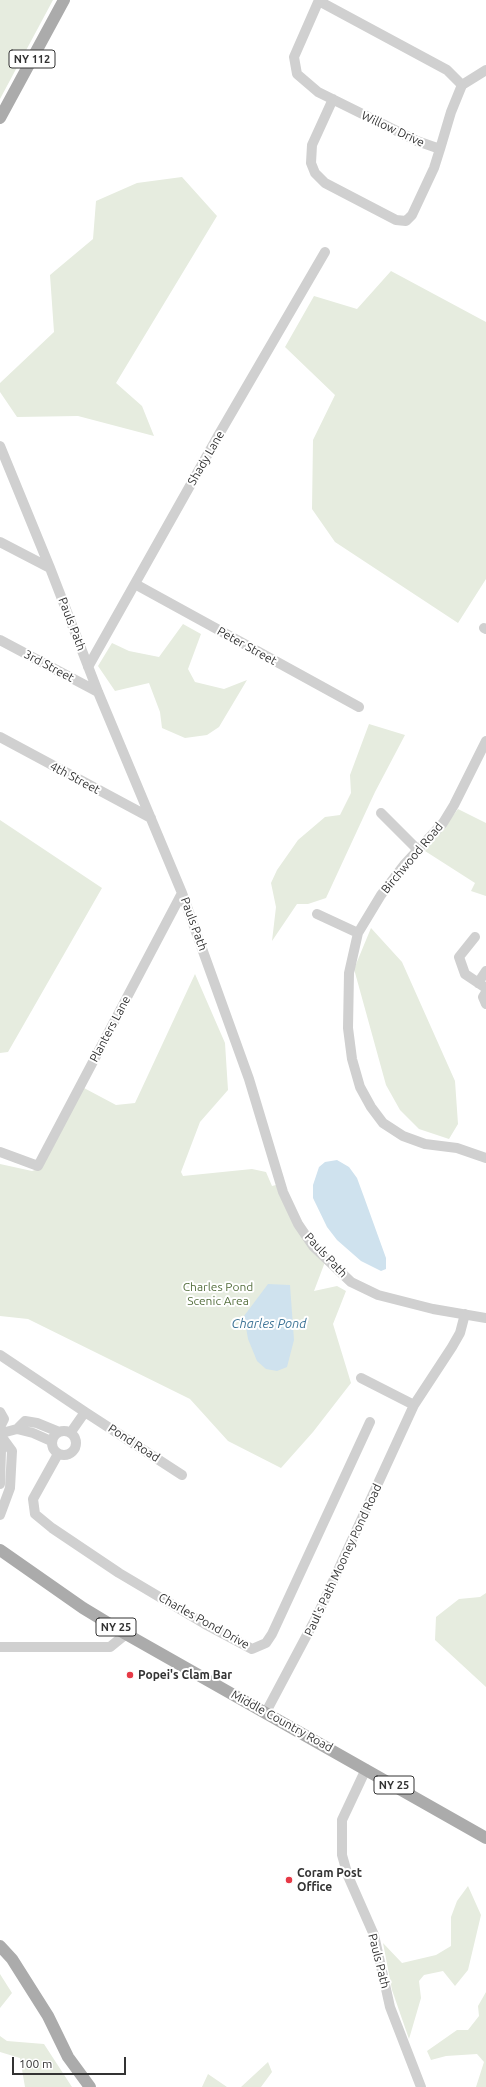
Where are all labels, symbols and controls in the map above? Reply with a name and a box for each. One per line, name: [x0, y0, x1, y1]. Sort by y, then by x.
road number: NY 112: [9, 50, 55, 68]
street label: Willow Drive: [359, 108, 427, 150]
street label: Shady Lane: [185, 428, 227, 488]
street label: Pauls Path: [55, 595, 89, 653]
street label: Peter Street: [215, 624, 279, 668]
street label: 3rd Street: [22, 647, 76, 685]
street label: 4th Street: [48, 759, 102, 797]
street label: Birchwood Road: [378, 820, 446, 896]
street label: Pauls Path: [178, 895, 210, 953]
street label: Planters Lane: [87, 993, 133, 1065]
street label: Pauls Path: [302, 1230, 350, 1280]
park label: Charles Pond Scenic Area: [183, 1280, 253, 1308]
water label: Charles Pond: [231, 1316, 307, 1332]
street label: Pond Road: [106, 1421, 162, 1465]
street label: Paul's Path Mooney Pond Road: [301, 1482, 385, 1638]
street label: Charles Pond Drive: [156, 1590, 252, 1652]
road number: NY 25: [96, 1618, 136, 1636]
place label: Popei's Clam Bar: [138, 1668, 232, 1682]
marker: Popei's Clam Bar: [125, 1670, 135, 1680]
street label: Middle Country Road: [229, 1687, 335, 1755]
road number: NY 25: [374, 1776, 414, 1794]
place label: Coram Post Office: [297, 1866, 362, 1894]
marker: Coram Post Office: [284, 1875, 294, 1885]
street label: Pauls Path: [365, 1932, 393, 1990]
scale bar: [14, 2049, 128, 2075]
text: 100 m: [19, 2057, 52, 2070]

